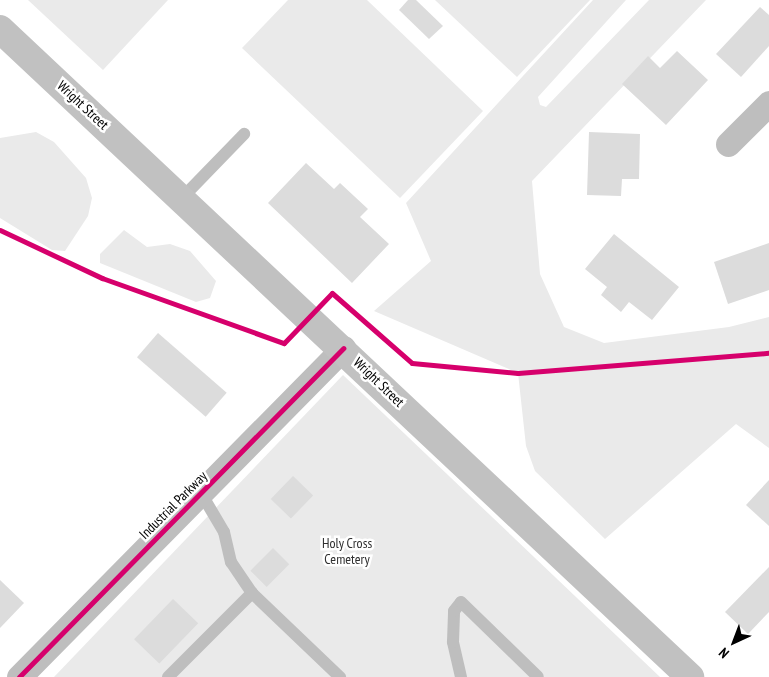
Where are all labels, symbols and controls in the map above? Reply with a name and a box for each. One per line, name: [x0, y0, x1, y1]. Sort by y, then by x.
street label: Wright Street: [54, 77, 112, 133]
street label: Wright Street: [350, 354, 408, 410]
street label: Industrial Parkway: [136, 468, 210, 542]
park label: Holy Cross Cemetery: [322, 535, 372, 568]
north arrow: [709, 617, 759, 667]
text: N: [715, 644, 733, 662]

